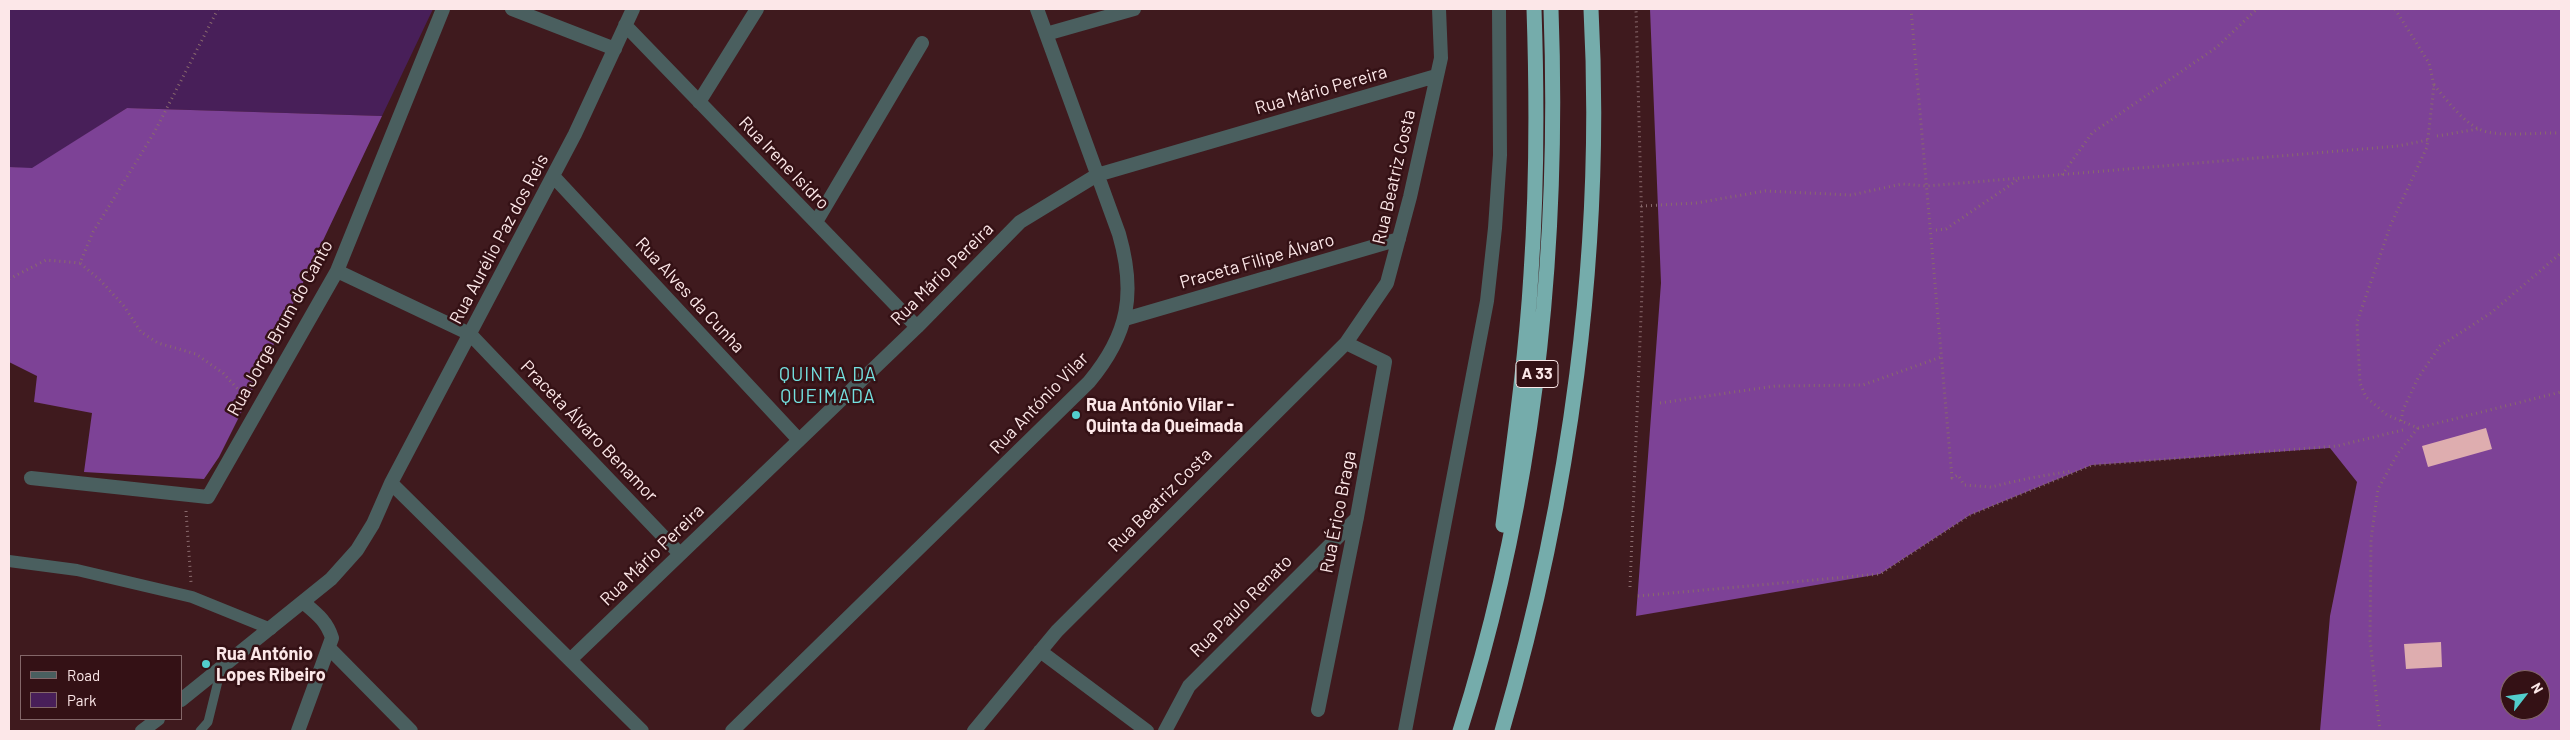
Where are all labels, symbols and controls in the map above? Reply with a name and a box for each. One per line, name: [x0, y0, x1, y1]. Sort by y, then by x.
street label: Rua Mário Pereira: [1252, 61, 1390, 119]
street label: Rua Beatriz Costa: [1368, 107, 1420, 247]
street label: Rua Irene Isidro: [734, 112, 834, 214]
street label: Rua Aurélio Paz dos Reis: [445, 150, 553, 328]
street label: Rua Mário Pereira: [886, 218, 998, 330]
street label: Praceta Filipe Álvaro: [1177, 229, 1337, 293]
street label: Rua Alves da Cunha: [631, 233, 749, 357]
street label: Rua Jorge Brum do Canto: [223, 236, 337, 420]
street label: Rua António Vilar: [985, 348, 1093, 458]
street label: Praceta Álvaro Benamor: [516, 356, 662, 506]
road number: A 33: [1516, 360, 1558, 388]
district label: QUINTA DA QUEIMADA: [778, 364, 878, 408]
place label: Rua António Vilar - Quinta da Queimada: [1086, 394, 1243, 436]
marker: Rua António Vilar - Quinta da Queimada: [1070, 409, 1082, 421]
street label: Rua Beatriz Costa: [1104, 444, 1216, 556]
street label: Rua Érico Braga: [1316, 449, 1360, 575]
street label: Rua Mário Pereira: [595, 500, 709, 610]
street label: Rua Paulo Renato: [1185, 550, 1297, 662]
place label: Rua António Lopes Ribeiro: [216, 643, 326, 686]
legend: [20, 655, 182, 720]
marker: Rua António Lopes Ribeiro: [200, 658, 212, 670]
text: Road: [67, 666, 100, 684]
north arrow: [2500, 670, 2550, 720]
text: N: [2528, 679, 2547, 696]
text: Park: [67, 691, 96, 709]

